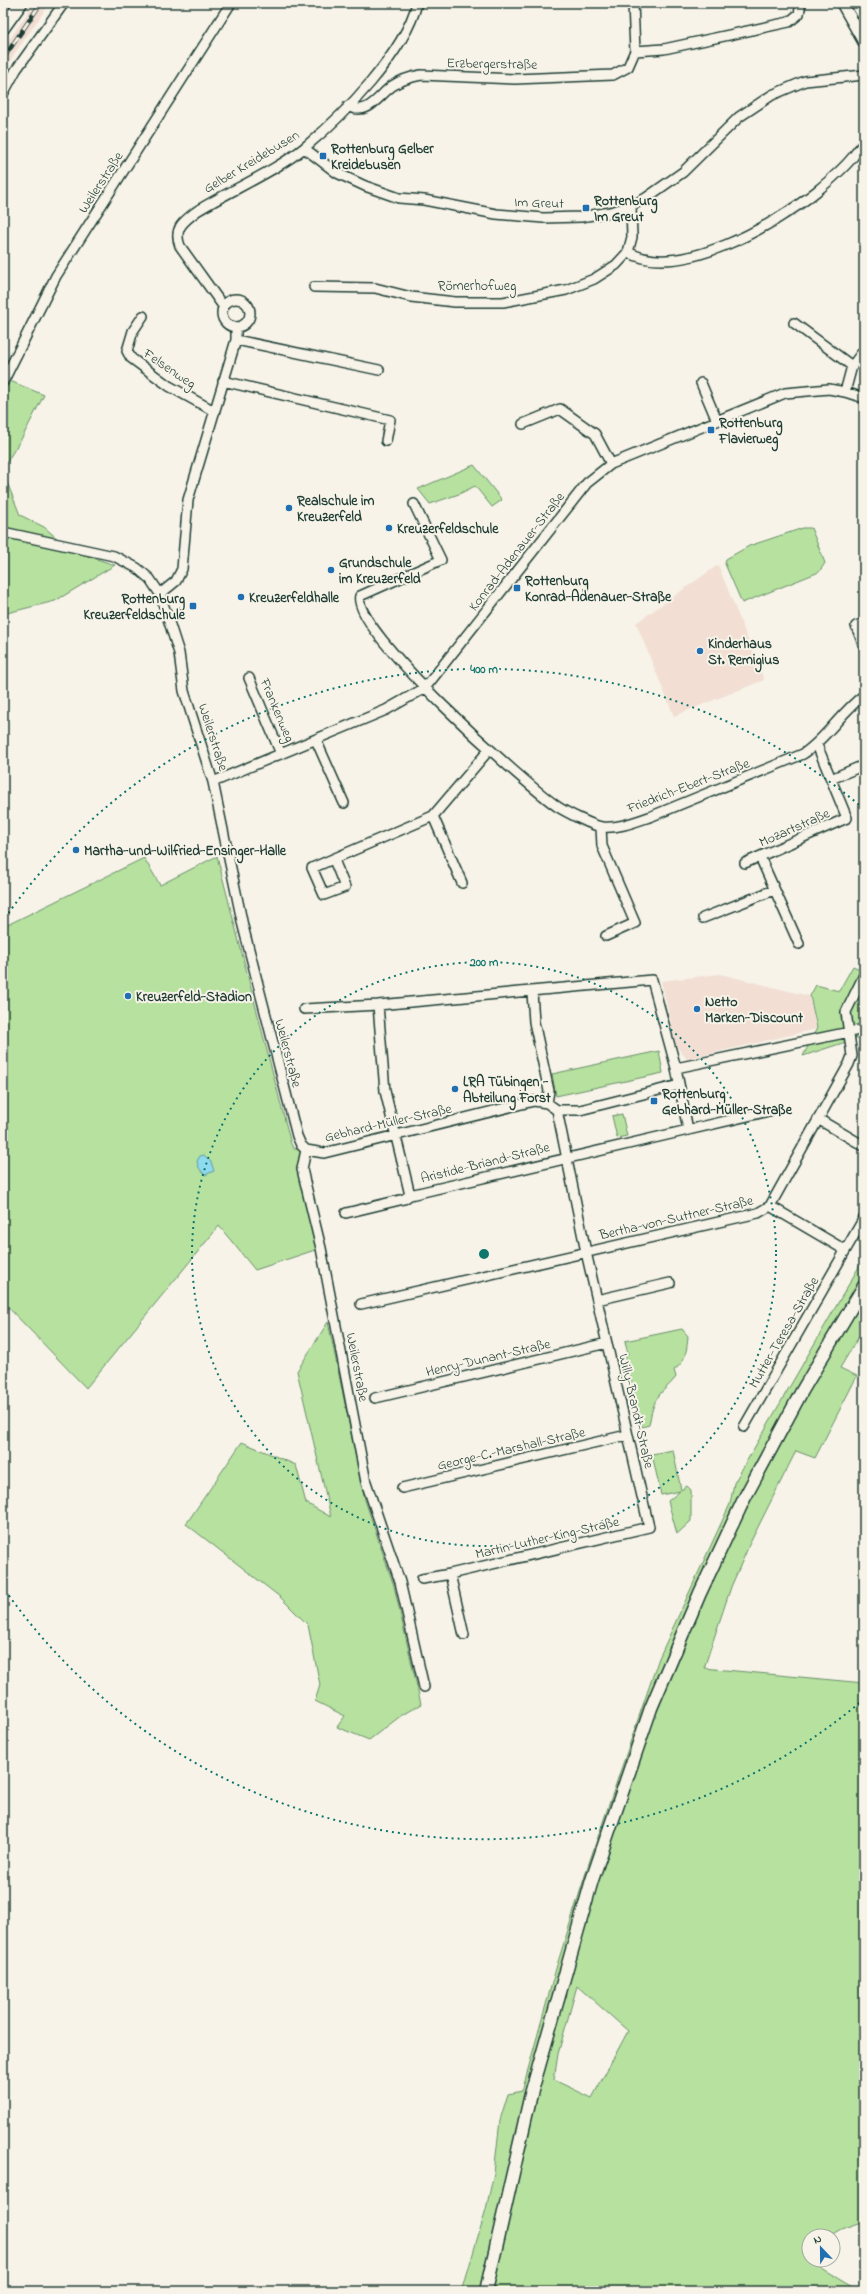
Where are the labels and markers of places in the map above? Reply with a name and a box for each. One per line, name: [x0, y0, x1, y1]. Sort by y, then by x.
place label: Rottenburg Gelber Kreidebusen: [330, 139, 434, 176]
marker: Rottenburg Gelber Kreidebusen: [318, 151, 328, 161]
place label: Rottenburg Im Greut: [593, 191, 658, 228]
marker: Rottenburg Im Greut: [581, 203, 591, 213]
place label: Rottenburg Flavierweg: [718, 413, 783, 452]
marker: Rottenburg Flavierweg: [706, 425, 716, 435]
place label: Realschule im Kreuzerfeld: [296, 491, 375, 528]
marker: Realschule im Kreuzerfeld: [284, 503, 294, 513]
place label: Kreuzerfeldschule: [397, 519, 499, 540]
marker: Kreuzerfeldschule: [384, 523, 394, 533]
place label: Grundschule im Kreuzerfeld: [339, 553, 421, 590]
marker: Grundschule im Kreuzerfeld: [326, 565, 336, 575]
place label: Rottenburg Konrad-Adenauer-Straße: [524, 571, 672, 608]
marker: Rottenburg Konrad-Adenauer-Straße: [512, 583, 522, 593]
place label: Kreuzerfeldhalle: [249, 588, 340, 609]
place label: Rottenburg Kreuzerfeldschule: [84, 589, 186, 626]
marker: Kreuzerfeldhalle: [236, 592, 246, 602]
marker: Rottenburg Kreuzerfeldschule: [188, 601, 198, 611]
place label: Kinderhaus St. Remigius: [708, 634, 779, 673]
marker: Kinderhaus St. Remigius: [695, 646, 705, 656]
place label: Martha-und-Wilfried-Ensinger-Halle: [84, 841, 287, 864]
marker: Martha-und-Wilfried-Ensinger-Halle: [71, 845, 81, 855]
place label: Kreuzerfeld-Stadion: [136, 987, 252, 1008]
marker: Kreuzerfeld-Stadion: [123, 991, 133, 1001]
place label: Netto Marken-Discount: [705, 992, 803, 1029]
marker: Netto Marken-Discount: [692, 1004, 702, 1014]
place label: LRA Tübingen - Abteilung Forst: [463, 1072, 551, 1111]
marker: LRA Tübingen - Abteilung Forst: [450, 1084, 460, 1094]
place label: Rottenburg Gebhard-Müller-Straße: [661, 1084, 793, 1121]
marker: Rottenburg Gebhard-Müller-Straße: [649, 1096, 659, 1106]
centre of rings: [477, 1247, 491, 1261]

